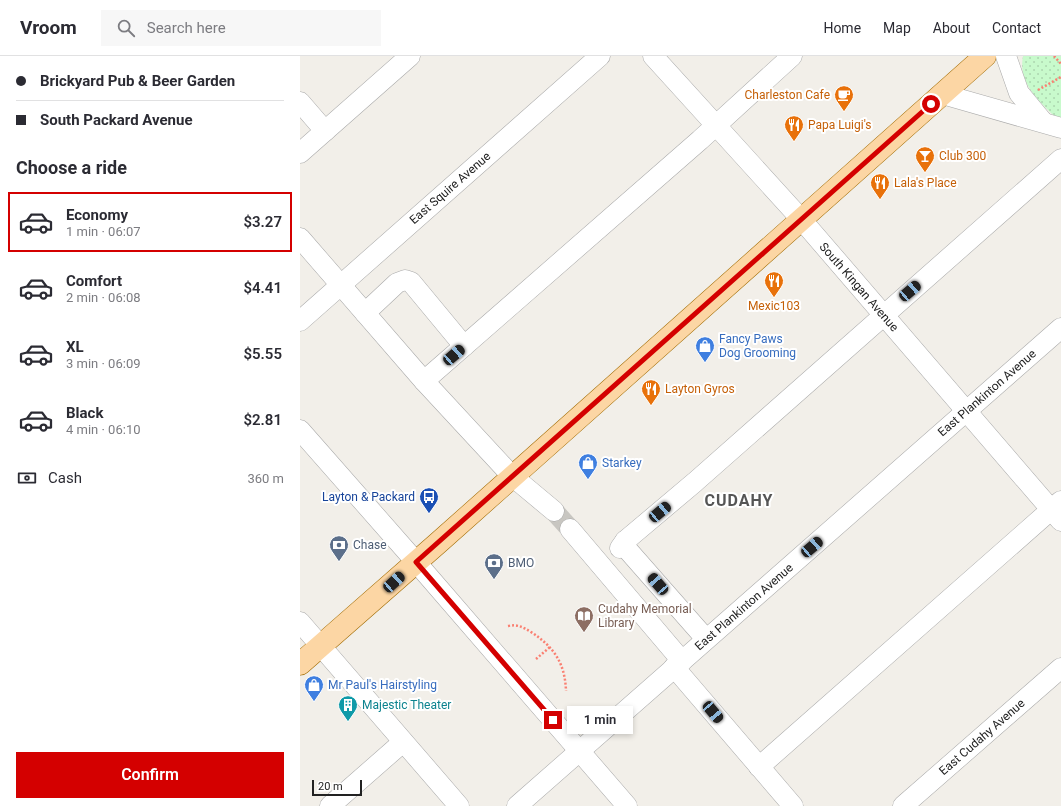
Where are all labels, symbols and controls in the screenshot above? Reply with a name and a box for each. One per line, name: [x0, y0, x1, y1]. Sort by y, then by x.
search box: [101, 10, 381, 46]
text: Vroom: [20, 16, 77, 39]
icon: search: [115, 17, 137, 39]
text: Search here: [147, 19, 226, 37]
text: Home: [823, 20, 861, 36]
text: Map: [883, 20, 911, 36]
text: About: [933, 20, 970, 36]
text: Contact: [992, 20, 1041, 36]
text: Brickyard Pub & Beer Garden: [40, 72, 235, 90]
cafe icon: Charleston Cafe: [833, 84, 855, 112]
place label: Charleston Cafe: [745, 88, 830, 102]
route start: [922, 95, 940, 113]
text: South Packard Avenue: [40, 111, 193, 129]
restaurant icon: Papa Luigi's: [783, 114, 805, 142]
place label: Papa Luigi's: [808, 118, 872, 132]
bar icon: Club 300: [914, 145, 936, 173]
street label: East Squire Avenue: [407, 149, 493, 227]
place label: Club 300: [939, 149, 987, 163]
text: Choose a ride: [16, 157, 127, 178]
restaurant icon: Lala's Place: [869, 172, 891, 200]
place label: Lala's Place: [894, 176, 957, 190]
icon: car: [18, 204, 54, 240]
text: Economy: [66, 206, 128, 224]
text: $3.27: [243, 213, 282, 231]
text: 1 min · 06:07: [66, 224, 141, 239]
street label: South Kingan Avenue: [817, 240, 901, 334]
icon: car: [18, 270, 54, 306]
restaurant icon: Mexic103: [763, 270, 785, 298]
text: Comfort: [66, 272, 122, 290]
text: $4.41: [243, 279, 282, 297]
car: [897, 279, 923, 303]
text: 2 min · 06:08: [66, 290, 141, 305]
place label: Mexic103: [748, 299, 800, 313]
place label: Fancy Paws Dog Grooming: [719, 332, 796, 360]
shop icon: Fancy Paws Dog Grooming: [694, 335, 716, 363]
icon: car: [18, 336, 54, 372]
text: XL: [66, 338, 84, 356]
car: [441, 343, 467, 367]
text: $5.55: [243, 345, 282, 363]
street label: East Plankinton Avenue: [935, 347, 1039, 439]
text: 3 min · 06:09: [66, 356, 141, 371]
restaurant icon: Layton Gyros: [640, 378, 662, 406]
place label: Layton Gyros: [665, 382, 735, 396]
icon: car: [18, 402, 54, 438]
text: Black: [66, 404, 103, 422]
text: $2.81: [243, 411, 282, 429]
text: 4 min · 06:10: [66, 422, 141, 437]
shop icon: Starkey: [577, 452, 599, 480]
place label: Starkey: [602, 456, 642, 470]
icon: cash: [16, 467, 38, 489]
text: Cash: [48, 469, 82, 487]
text: 360 m: [247, 471, 284, 486]
bus stop icon: Layton & Packard: [418, 486, 440, 514]
place label: Layton & Packard: [322, 490, 415, 504]
district label: CUDAHY: [705, 491, 773, 510]
car: [647, 500, 673, 524]
bank icon: Chase: [328, 534, 350, 562]
car: [799, 535, 825, 559]
place label: Chase: [353, 538, 387, 552]
bank icon: BMO: [483, 552, 505, 580]
place label: BMO: [508, 556, 534, 570]
street label: East Plankinton Avenue: [692, 561, 796, 653]
car: [381, 570, 407, 594]
car: [646, 571, 670, 597]
place label: Cudahy Memorial Library: [598, 602, 692, 630]
library icon: Cudahy Memorial Library: [573, 605, 595, 633]
shop icon: Mr Paul's Hairstyling: [303, 674, 325, 702]
place label: Mr Paul's Hairstyling: [328, 678, 437, 692]
building icon: Majestic Theater: [337, 694, 359, 722]
street label: East Cudahy Avenue: [936, 696, 1028, 778]
place label: Majestic Theater: [362, 698, 451, 712]
car: [701, 699, 725, 725]
callout: 1 min: [567, 706, 633, 734]
route end: [544, 711, 562, 729]
text: 1 min: [584, 712, 616, 727]
button: Confirm: [16, 752, 284, 798]
scale bar: [312, 778, 362, 797]
text: 20 m: [318, 780, 343, 793]

